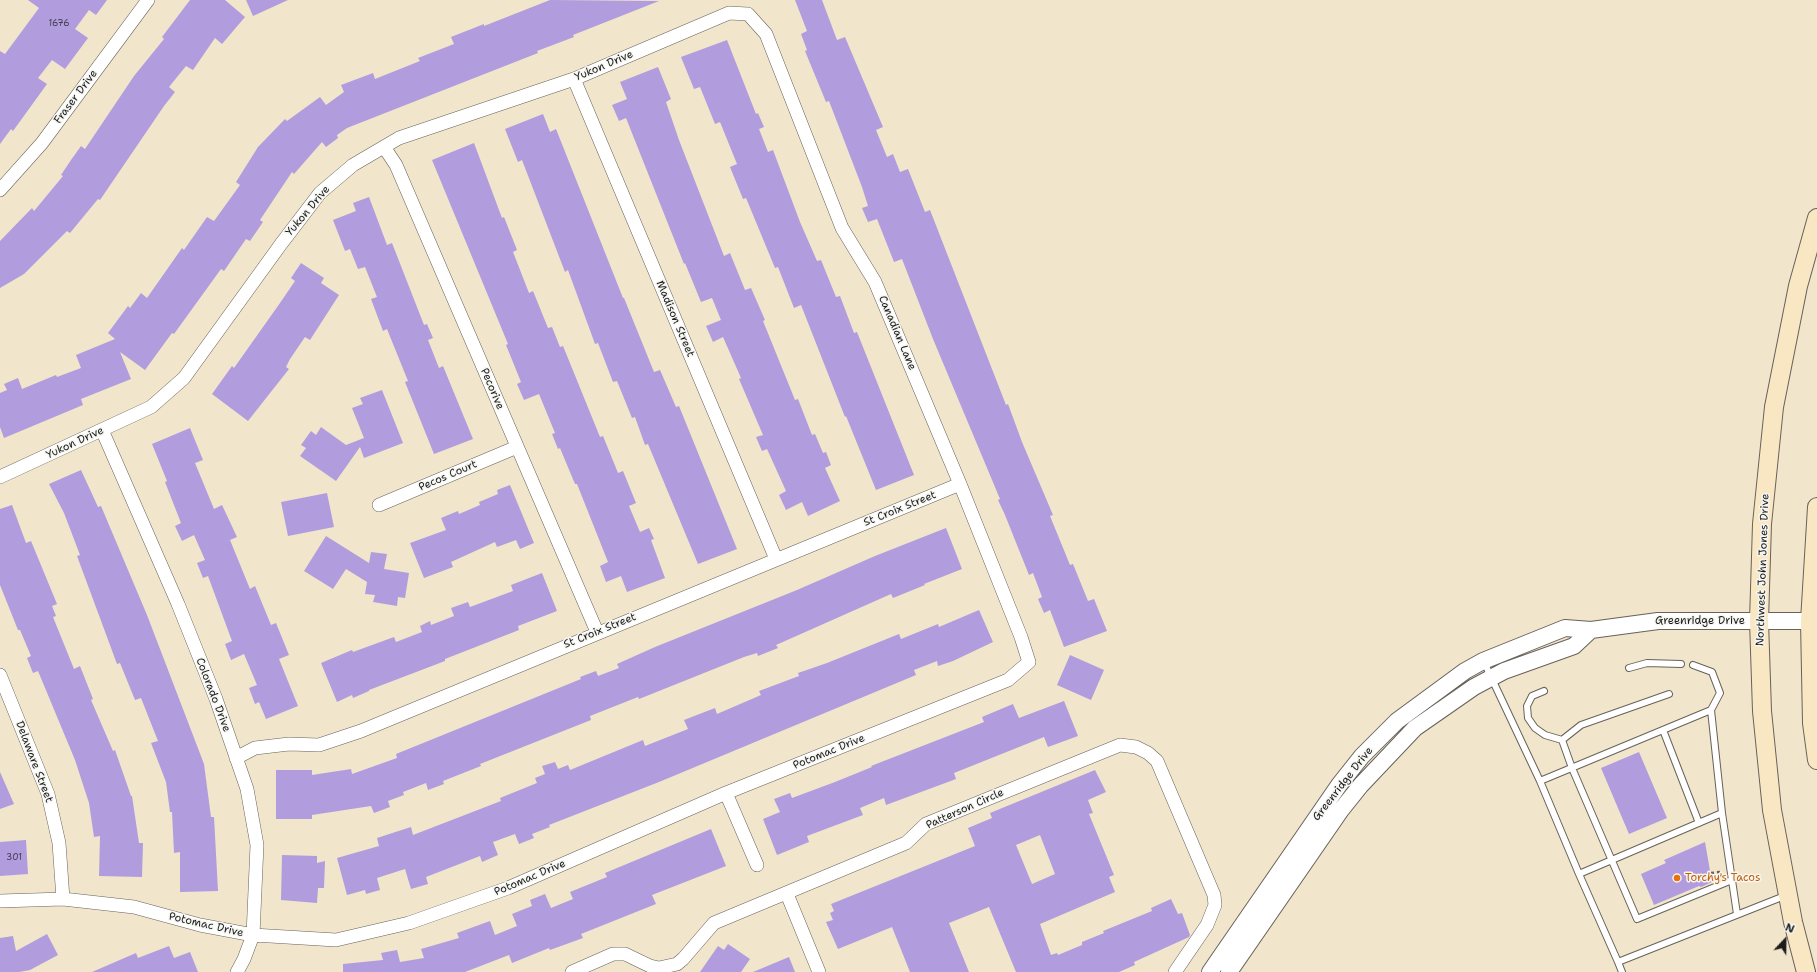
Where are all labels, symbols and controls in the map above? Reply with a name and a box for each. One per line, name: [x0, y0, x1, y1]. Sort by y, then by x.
house number: 1676: [49, 19, 69, 29]
street label: Yukon Drive: [573, 48, 635, 84]
street label: Fraser Drive: [51, 67, 101, 127]
street label: Yukon Drive: [283, 183, 333, 239]
street label: Madison Street: [653, 279, 697, 359]
street label: Canadian Lane: [875, 294, 919, 372]
street label: Pecorive: [477, 366, 507, 412]
street label: Yukon Drive: [44, 424, 106, 462]
street label: Pecos Court: [417, 458, 479, 494]
street label: St Croix Street: [862, 488, 938, 530]
street label: Northwest John Jones Drive: [1754, 494, 1772, 646]
street label: St Croix Street: [562, 610, 638, 652]
street label: Greenridge Drive: [1655, 614, 1745, 628]
street label: Colorado Drive: [193, 656, 233, 734]
street label: Delaware Street: [12, 719, 56, 805]
street label: Potomac Drive: [791, 732, 867, 772]
street label: Greenridge Drive: [1310, 744, 1376, 824]
street label: Patterson Circle: [924, 786, 1006, 832]
house number: 301: [6, 853, 22, 863]
street label: Potomac Drive: [492, 857, 568, 899]
place label: Torchy's Tacos: [1685, 871, 1760, 885]
marker: Torchy's Tacos: [1672, 873, 1682, 883]
street label: Potomac Drive: [167, 910, 245, 940]
north arrow: [1765, 920, 1805, 960]
text: N: [1783, 920, 1797, 937]

